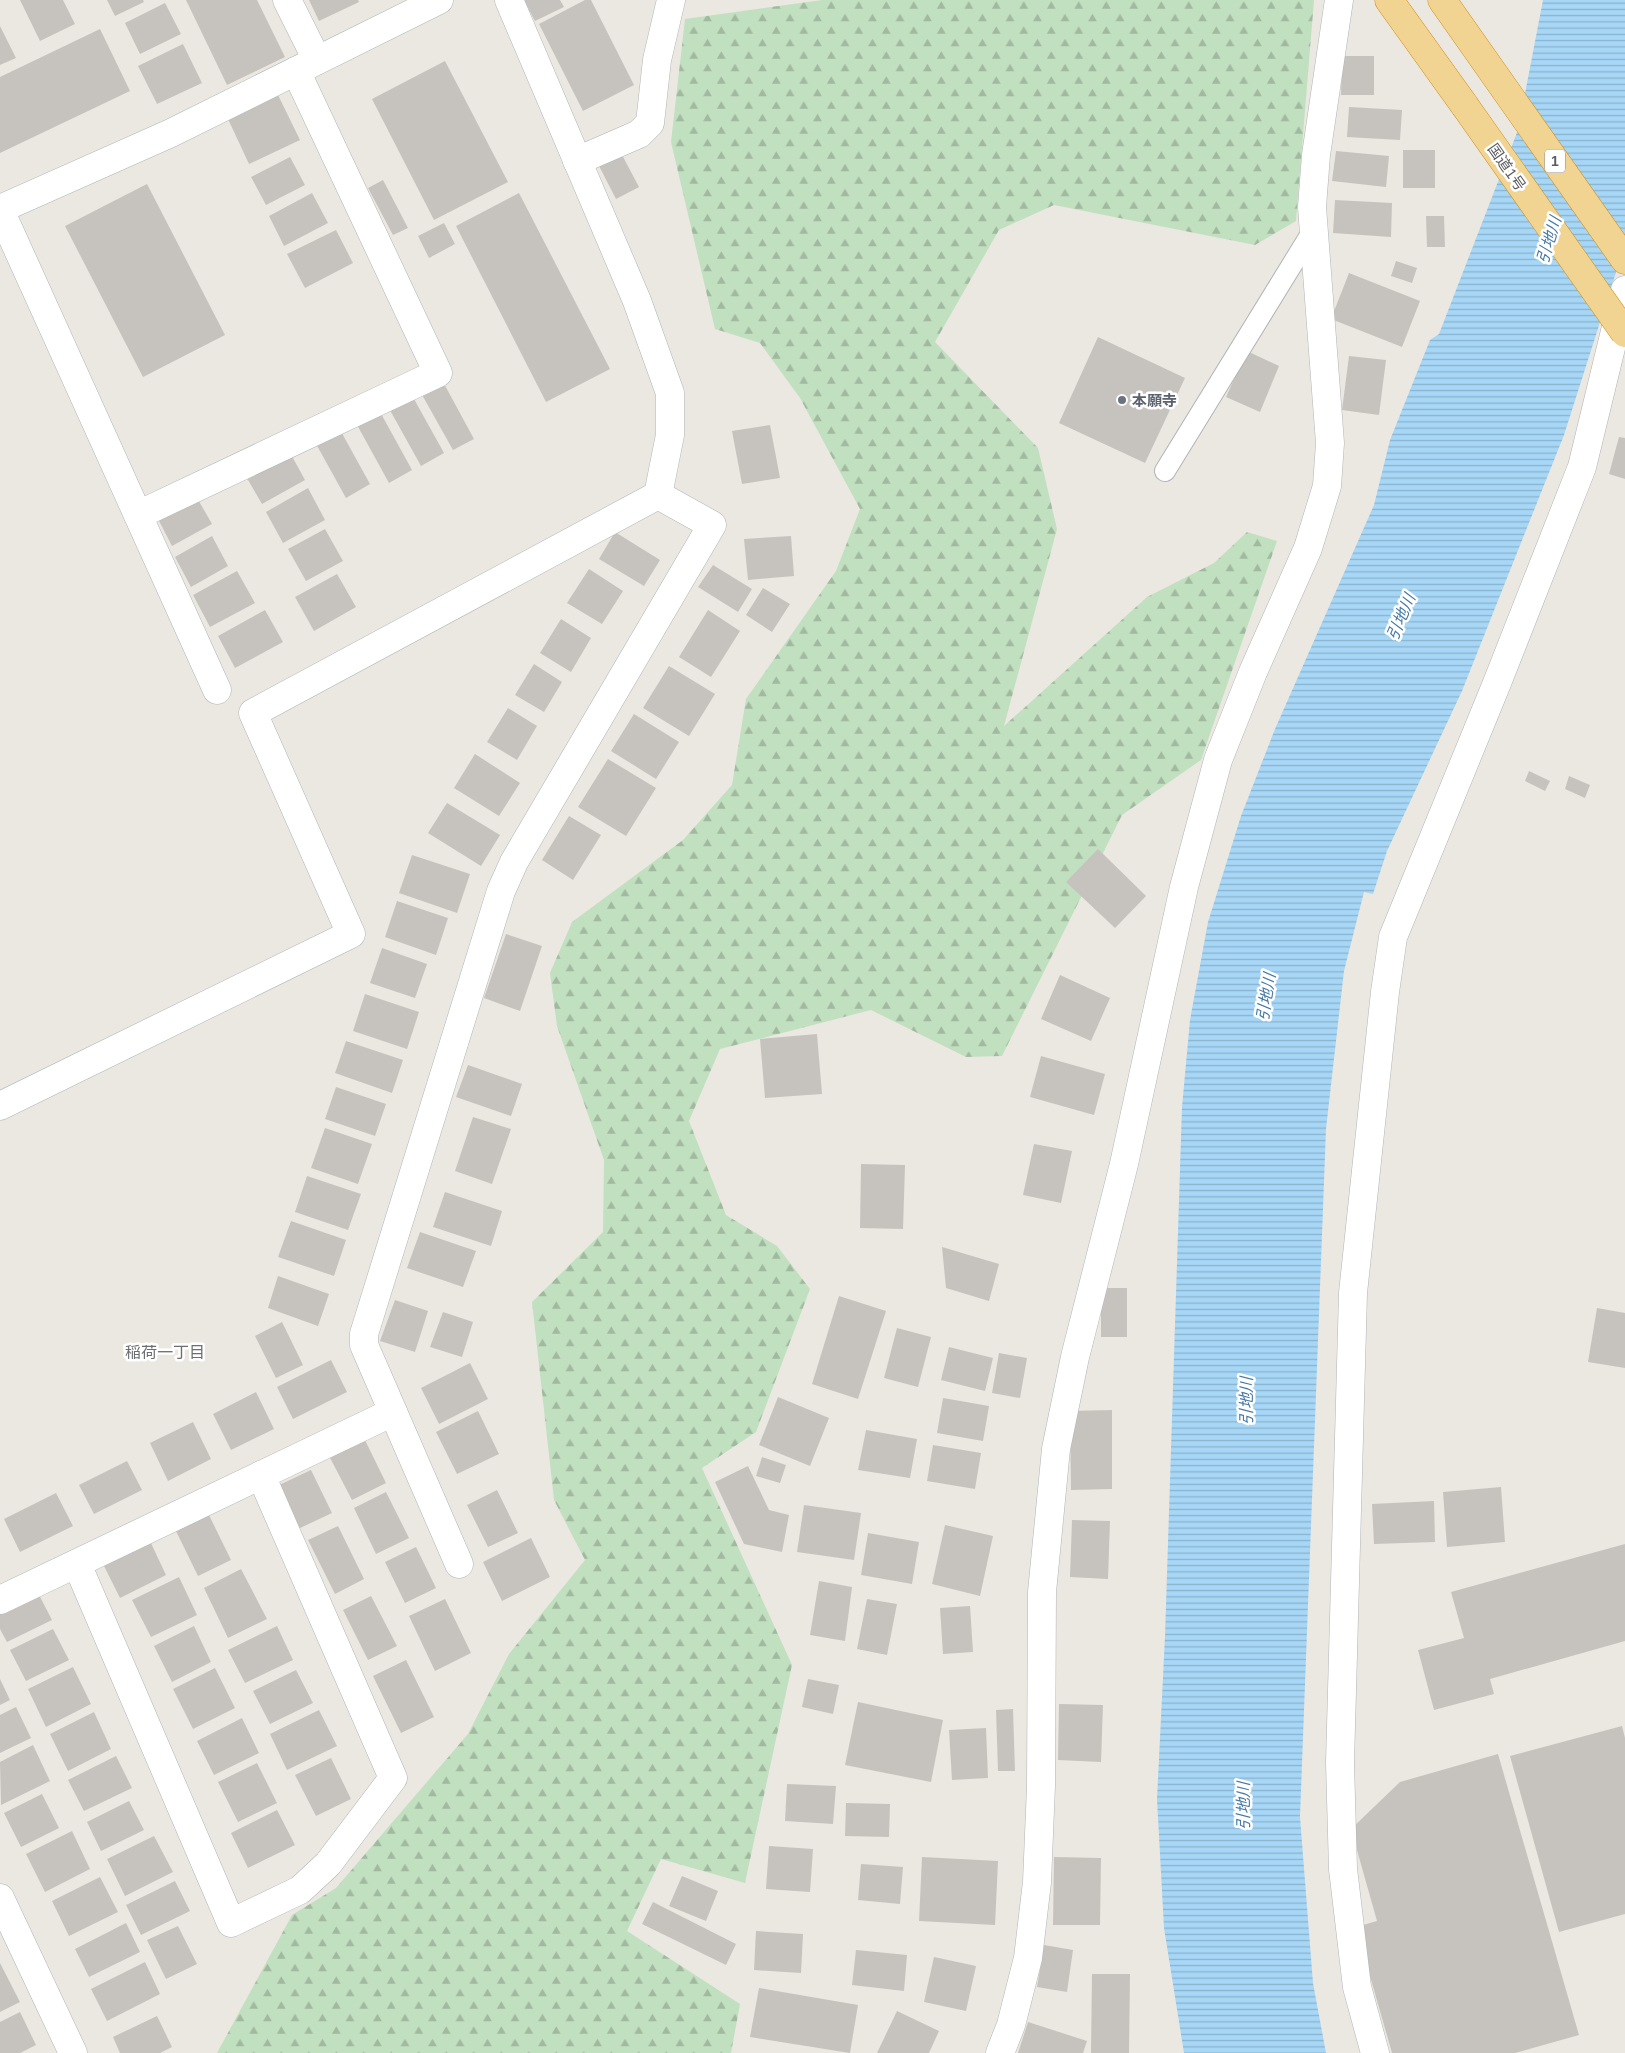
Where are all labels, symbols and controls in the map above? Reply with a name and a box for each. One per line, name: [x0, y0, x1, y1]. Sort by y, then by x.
street label: 国道1号: [1485, 140, 1529, 194]
road number: 1: [1545, 150, 1565, 172]
water label: 引地川: [1534, 213, 1565, 265]
place label: 本願寺: [1132, 392, 1177, 409]
marker: 本願寺: [1116, 394, 1128, 406]
water label: 引地川: [1384, 590, 1419, 642]
water label: 引地川: [1254, 970, 1278, 1022]
district label: 稲荷一丁目: [125, 1344, 205, 1361]
water label: 引地川: [1238, 1375, 1255, 1425]
water label: 引地川: [1235, 1780, 1252, 1830]

